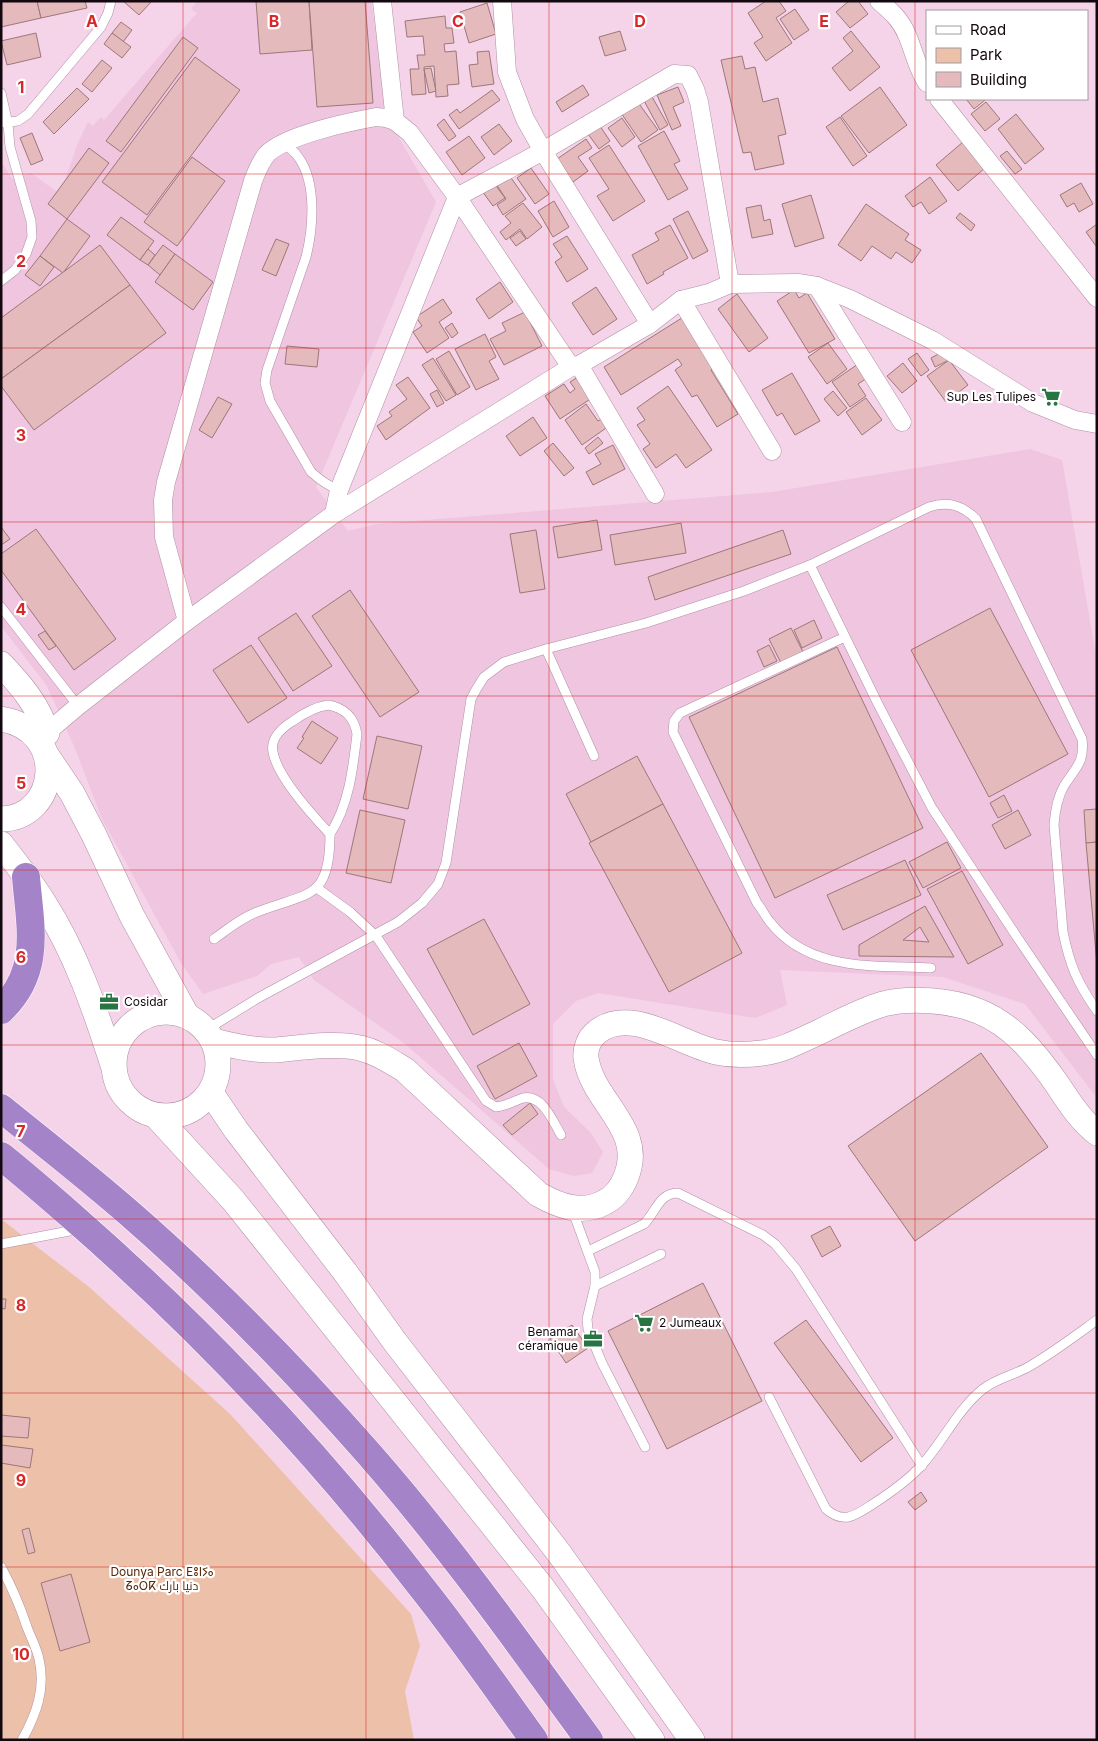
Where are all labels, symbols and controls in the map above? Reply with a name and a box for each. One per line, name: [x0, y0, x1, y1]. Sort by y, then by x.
legend: [926, 10, 1088, 100]
text: A: [86, 11, 98, 31]
text: B: [269, 11, 279, 31]
text: C: [452, 11, 464, 31]
text: D: [634, 11, 646, 31]
text: E: [819, 11, 829, 31]
text: Road: [970, 20, 1006, 39]
text: Park: [970, 45, 1003, 64]
text: Building: [970, 70, 1027, 89]
text: 1: [18, 77, 24, 97]
text: 2: [16, 251, 26, 271]
supermarket icon: Sup Les Tulipes: [1040, 386, 1062, 408]
place label: Sup Les Tulipes: [947, 389, 1036, 404]
text: 3: [16, 425, 26, 445]
text: 4: [16, 599, 27, 619]
text: 5: [16, 773, 26, 793]
text: 6: [16, 947, 26, 967]
office icon: Cosidar: [98, 991, 120, 1013]
place label: Cosidar: [124, 994, 168, 1009]
text: 7: [16, 1121, 26, 1141]
text: 8: [16, 1295, 26, 1315]
supermarket icon: 2 Jumeaux: [633, 1312, 655, 1334]
place label: 2 Jumeaux: [659, 1315, 722, 1330]
place label: Benamar céramique: [518, 1324, 578, 1353]
office icon: Benamar céramique: [582, 1328, 604, 1350]
text: 9: [16, 1470, 26, 1490]
park label: Dounya Parc ⴹⵓⵏⵢⴰ ⵒⴰⵔⴽ دنيا بارك: [110, 1564, 214, 1593]
text: 10: [12, 1644, 30, 1664]

